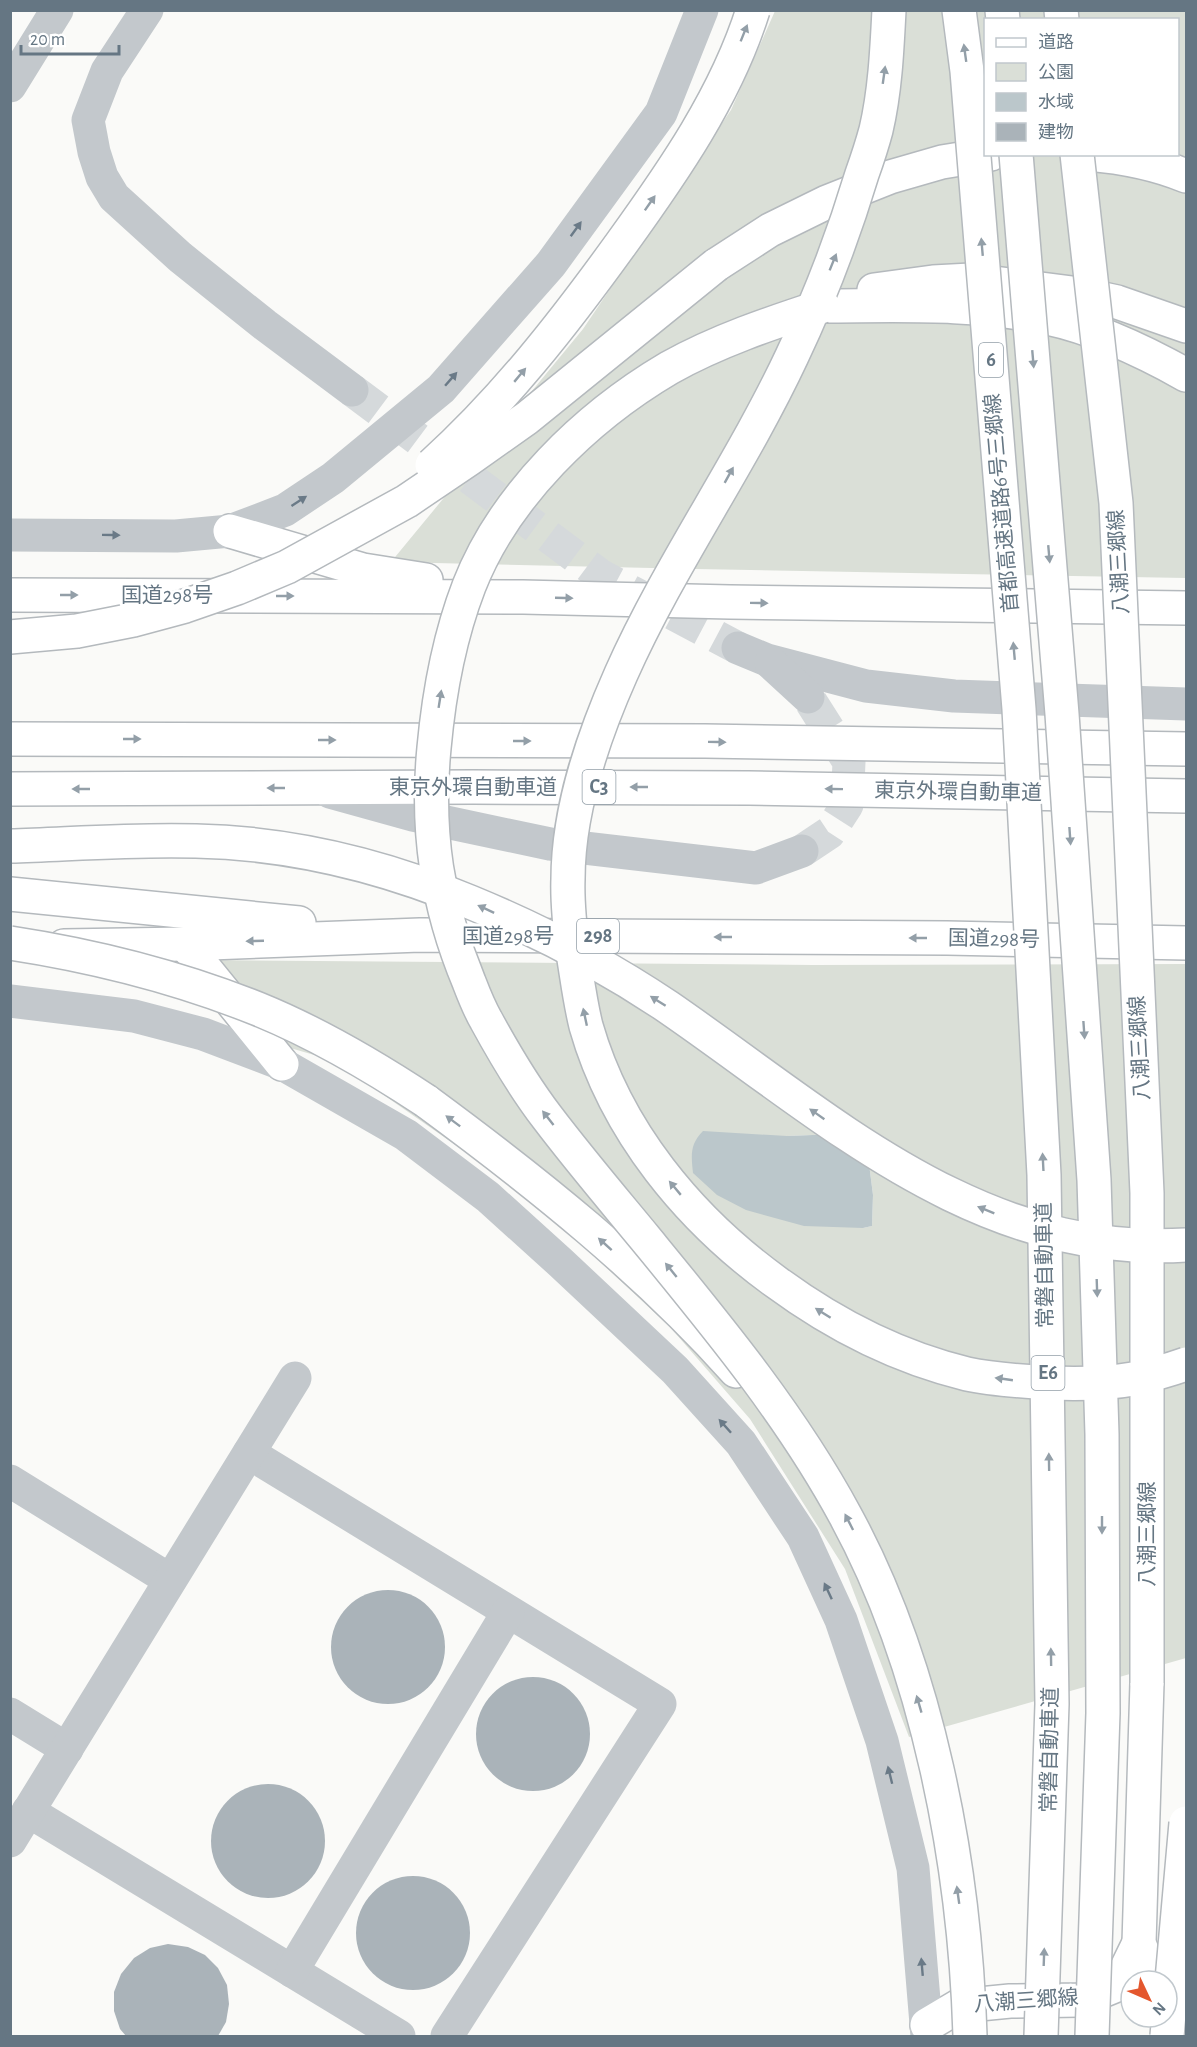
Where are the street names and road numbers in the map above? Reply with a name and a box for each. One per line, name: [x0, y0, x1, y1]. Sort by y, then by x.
road number: 6: [979, 343, 1003, 377]
street label: 首都高速道路6号三郷線: [981, 393, 1022, 614]
street label: 八潮三郷線: [1105, 509, 1132, 615]
street label: 国道298号: [121, 584, 213, 606]
road number: C3: [582, 770, 616, 804]
street label: 東京外環自動車道: [389, 776, 557, 798]
street label: 東京外環自動車道: [874, 779, 1042, 804]
road number: 298: [577, 919, 619, 953]
street label: 国道298号: [462, 925, 554, 947]
street label: 国道298号: [948, 927, 1040, 950]
street label: 八潮三郷線: [1126, 995, 1153, 1101]
street label: 常磐自動車道: [1032, 1202, 1057, 1328]
road number: E6: [1032, 1356, 1064, 1390]
street label: 八潮三郷線: [1136, 1482, 1158, 1587]
street label: 常磐自動車道: [1037, 1687, 1062, 1813]
street label: 八潮三郷線: [973, 1986, 1079, 2015]

